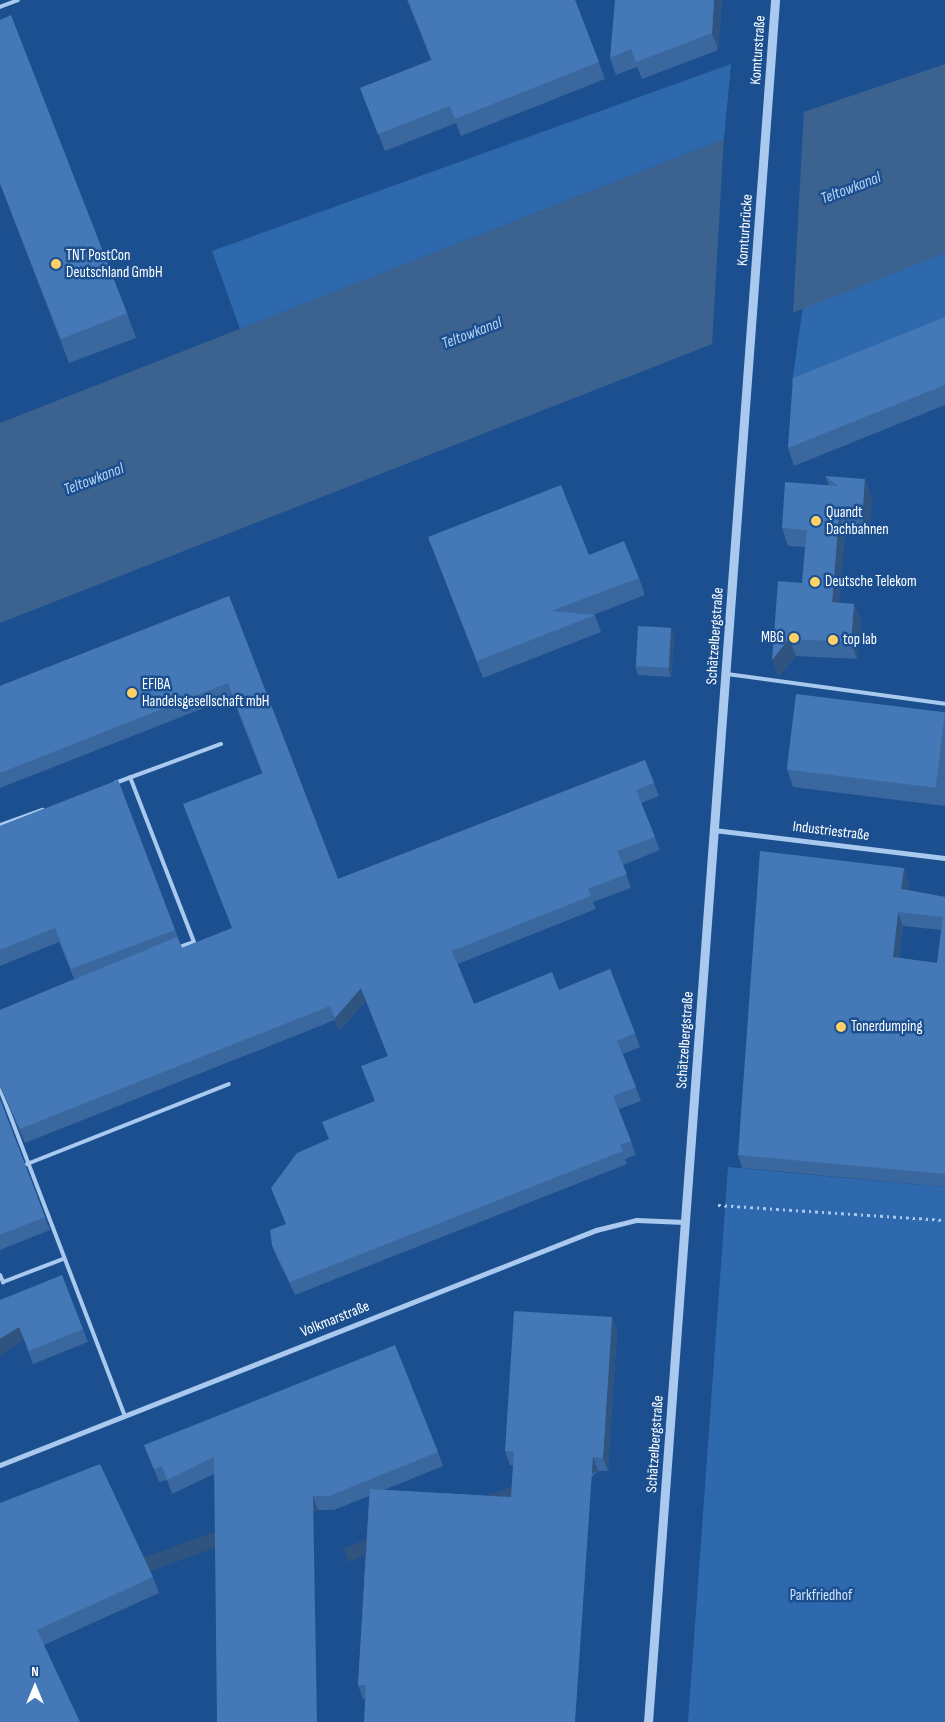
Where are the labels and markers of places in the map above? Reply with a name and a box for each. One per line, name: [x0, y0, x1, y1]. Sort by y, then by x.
place label: TNT PostCon Deutschland GmbH: [66, 246, 163, 281]
marker: TNT PostCon Deutschland GmbH: [50, 258, 62, 270]
place label: Quandt Dachbahnen: [826, 503, 889, 538]
marker: Quandt Dachbahnen: [810, 515, 822, 527]
place label: Deutsche Telekom: [825, 573, 917, 591]
marker: Deutsche Telekom: [809, 576, 821, 588]
place label: MBG: [761, 629, 784, 647]
place label: top lab: [843, 631, 877, 649]
marker: MBG: [788, 632, 800, 644]
marker: top lab: [827, 634, 839, 646]
place label: EFIBA Handelsgesellschaft mbH: [142, 675, 269, 710]
marker: EFIBA Handelsgesellschaft mbH: [126, 687, 138, 699]
place label: Tonerdumping: [851, 1018, 922, 1036]
marker: Tonerdumping: [835, 1021, 847, 1033]

